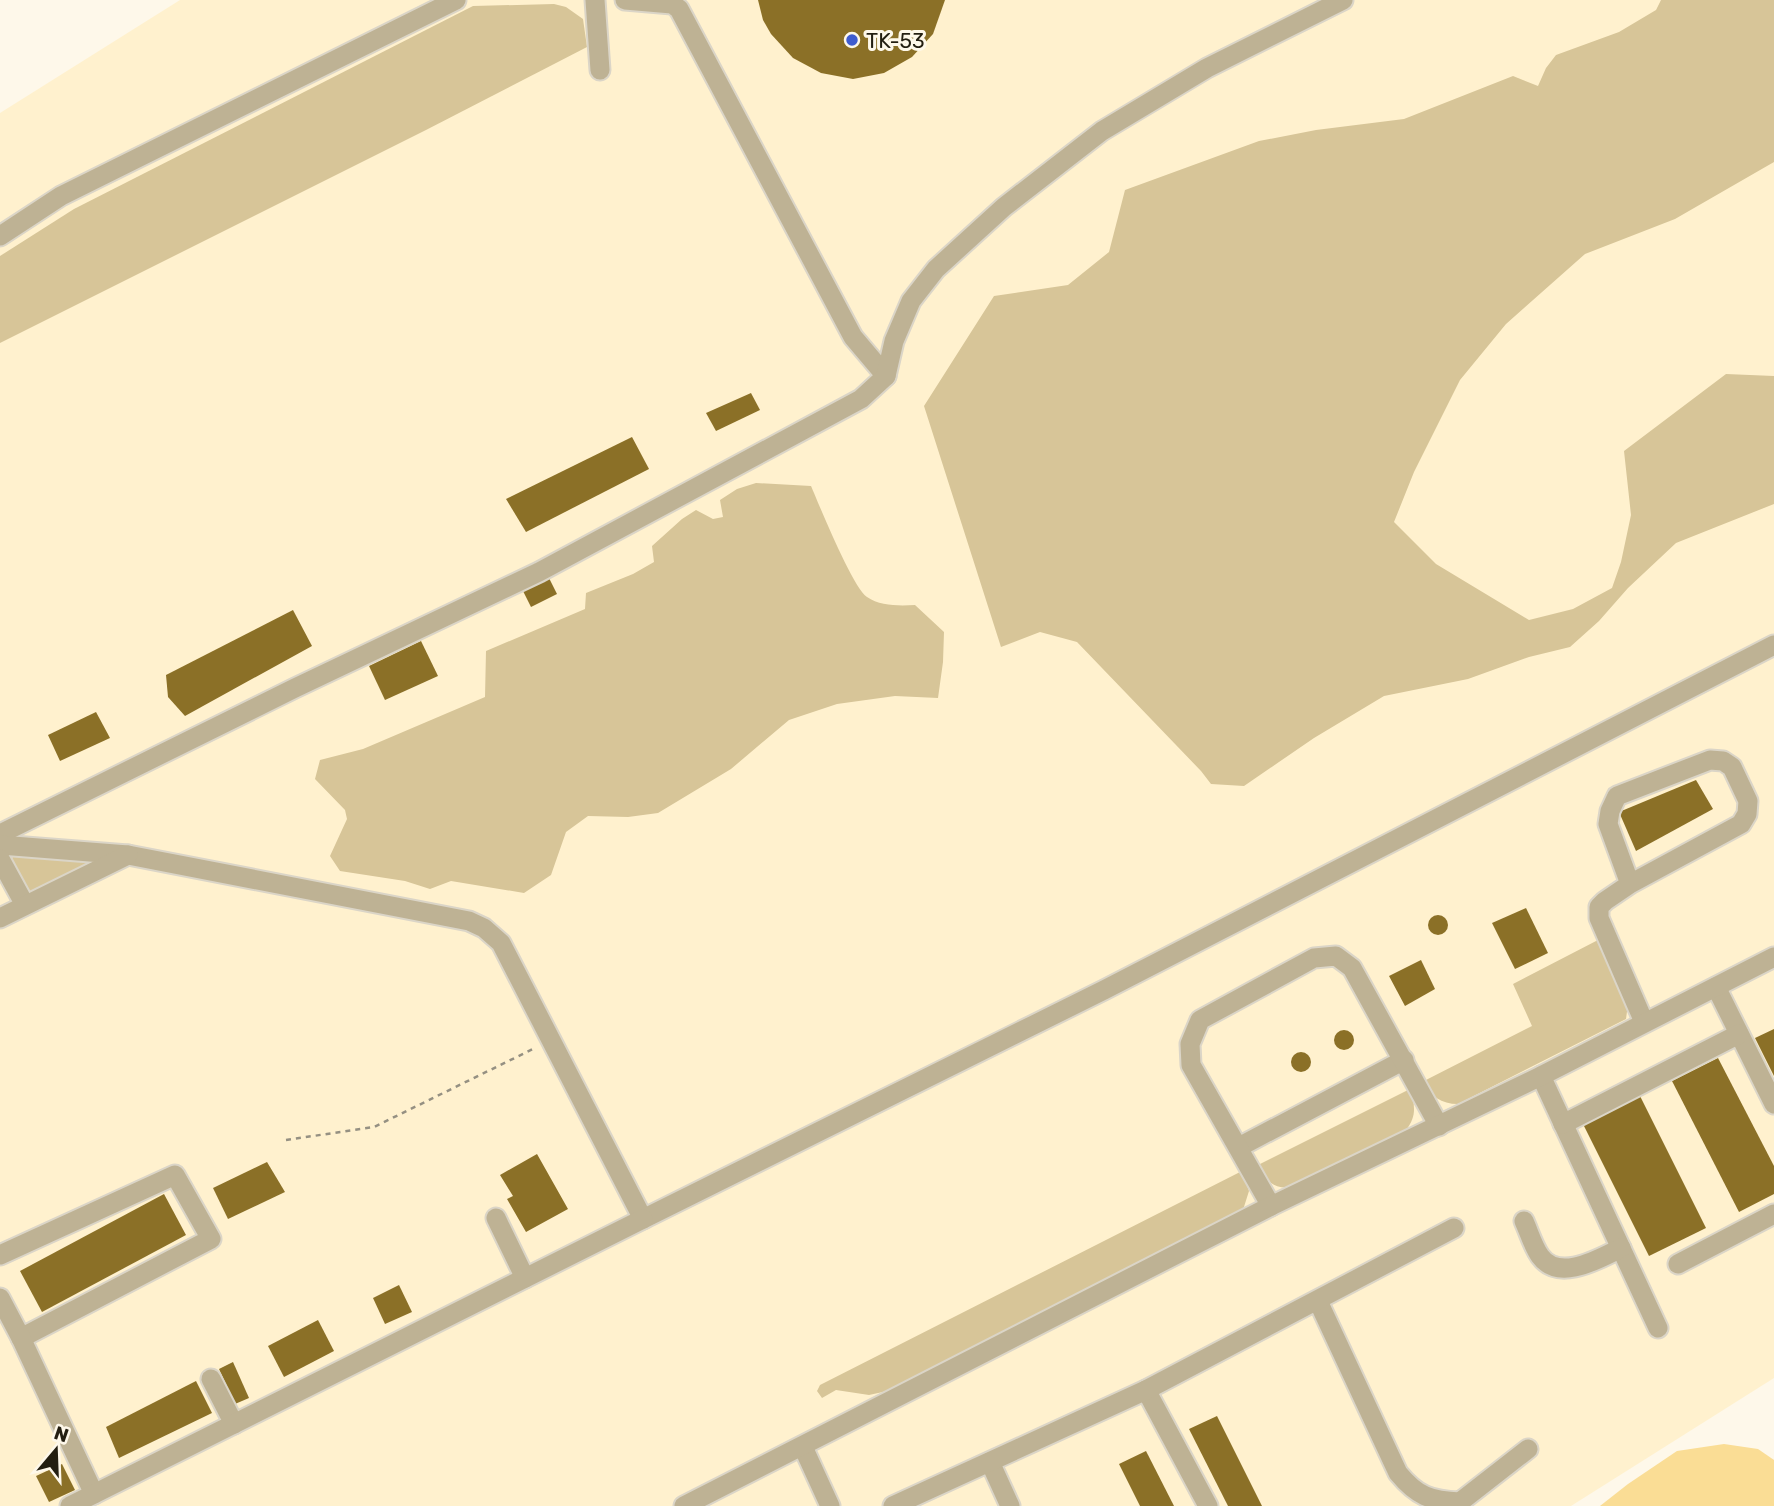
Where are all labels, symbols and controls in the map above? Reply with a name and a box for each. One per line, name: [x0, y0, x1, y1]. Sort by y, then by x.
place label: TK-53: [866, 28, 925, 53]
marker: TK-53: [844, 32, 860, 48]
north arrow: [21, 1415, 91, 1485]
text: N: [51, 1421, 72, 1447]

